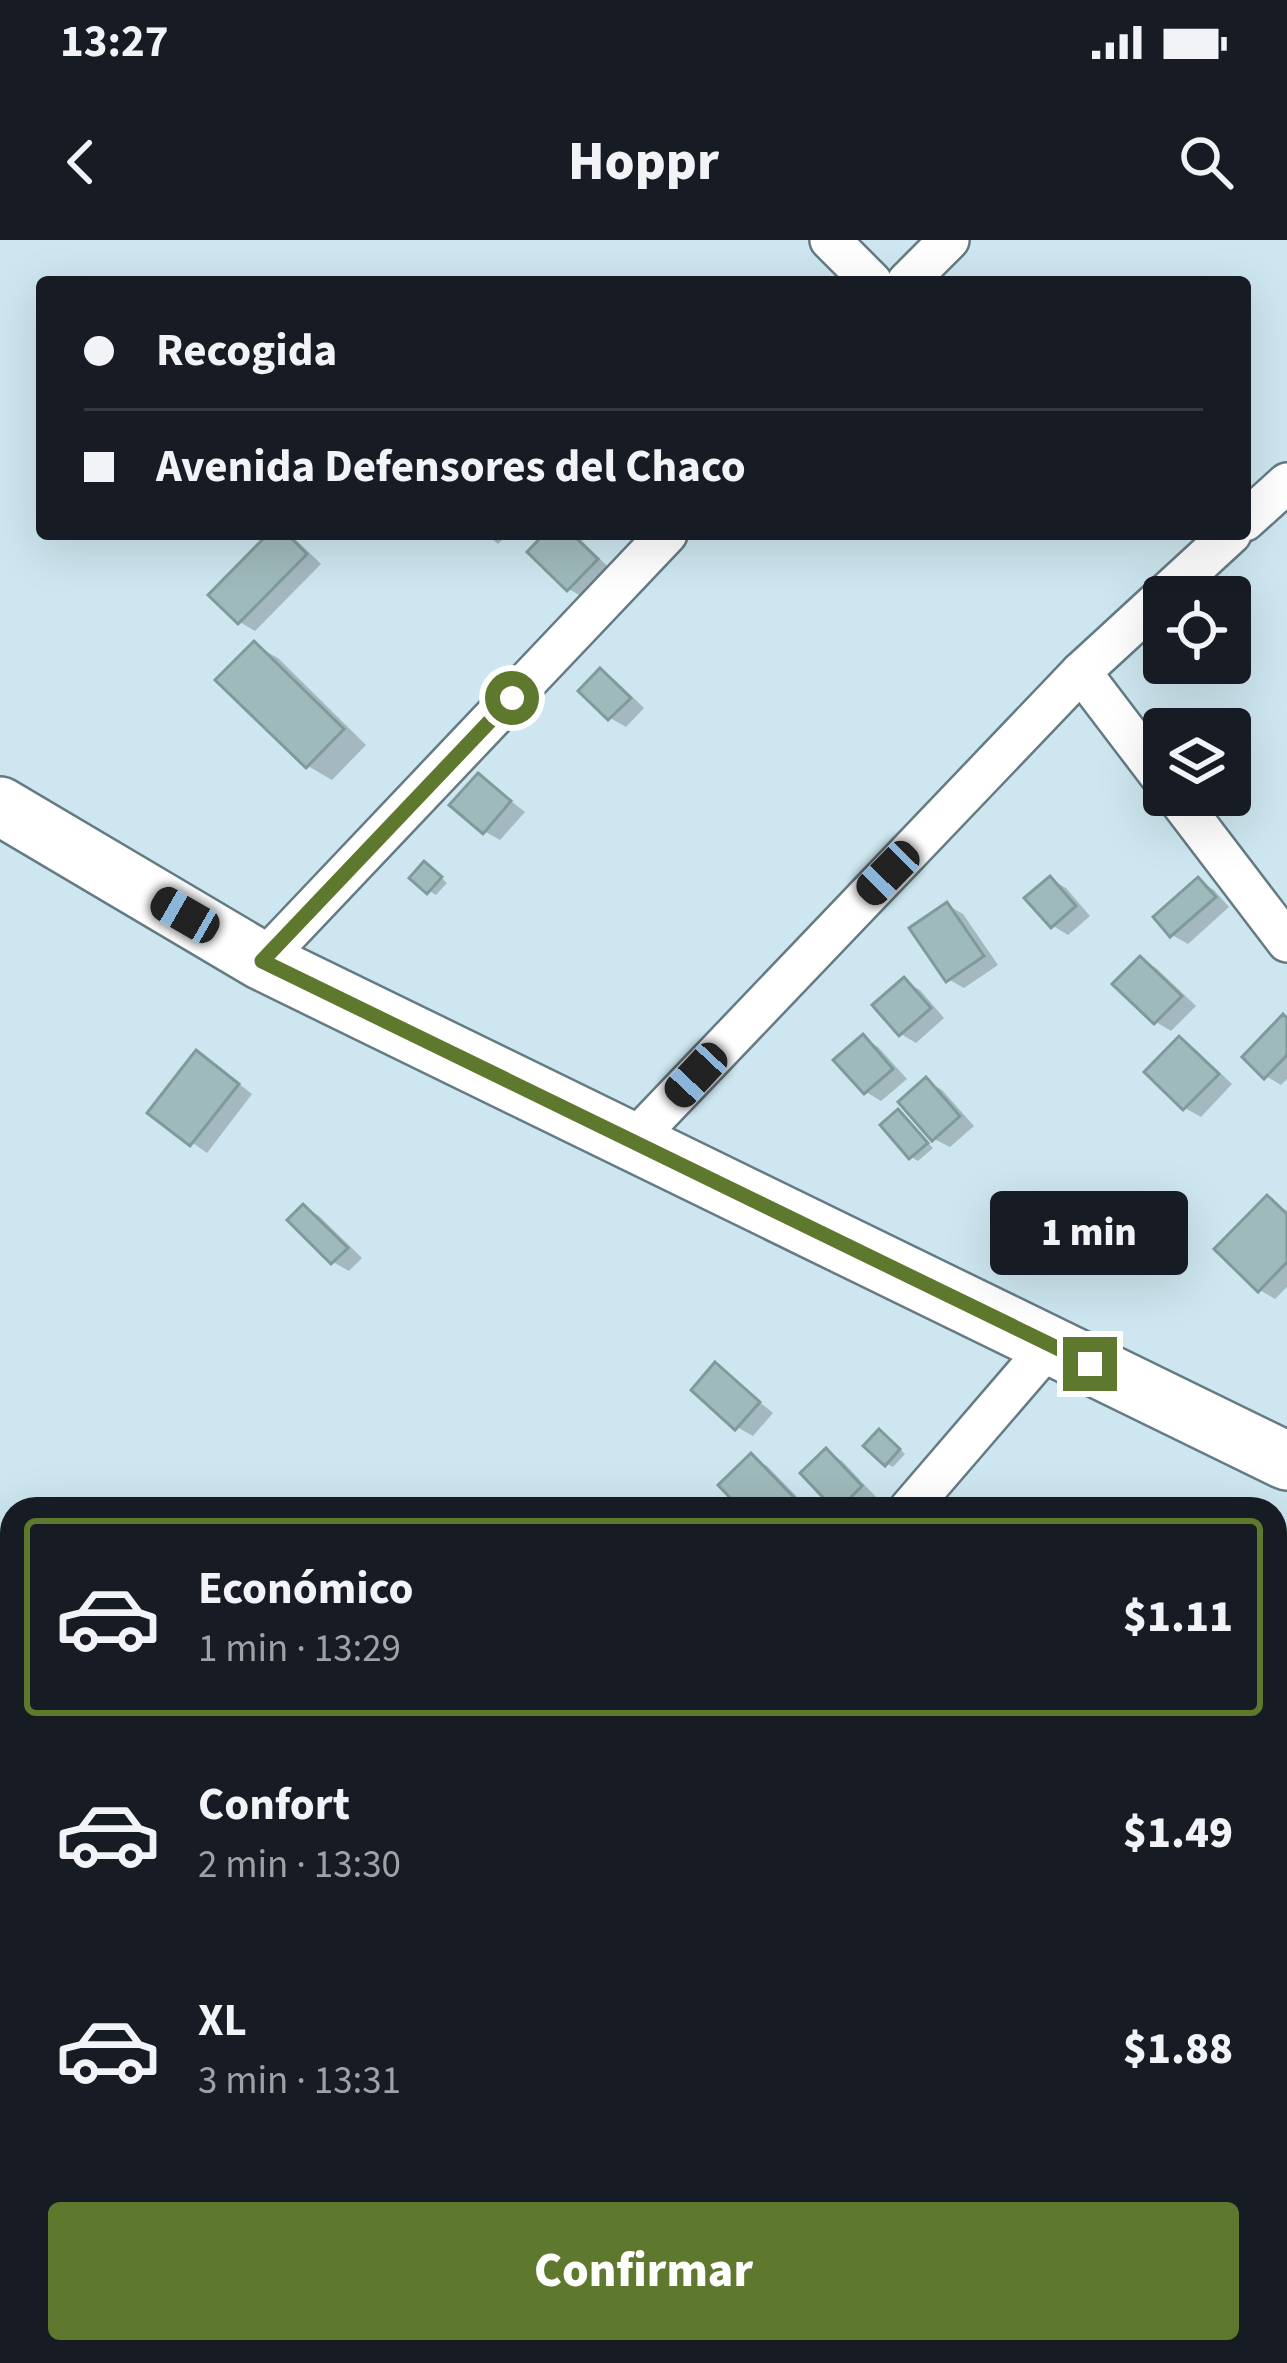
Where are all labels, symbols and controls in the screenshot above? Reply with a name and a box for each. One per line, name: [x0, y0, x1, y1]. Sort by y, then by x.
text: 13:27: [60, 10, 169, 74]
text: Hoppr: [568, 124, 719, 201]
icon: back: [48, 129, 114, 195]
icon: search: [1173, 129, 1239, 195]
text: Recogida: [156, 319, 337, 383]
text: Avenida Defensores del Chaco: [156, 435, 746, 499]
map controls: [1143, 576, 1251, 816]
button: locate: [1143, 576, 1251, 684]
route start: [485, 671, 539, 725]
button: layers: [1143, 708, 1251, 816]
car: [850, 835, 926, 911]
car: [145, 881, 225, 949]
car: [658, 1036, 734, 1114]
callout: 1 min: [991, 1190, 1189, 1274]
text: 1 min: [1041, 1205, 1137, 1261]
route end: [1063, 1337, 1117, 1391]
text: Económico: [198, 1557, 414, 1621]
icon: car: [54, 1563, 162, 1671]
text: $1.11: [1123, 1585, 1233, 1649]
text: 1 min · 13:29: [198, 1621, 401, 1677]
text: Confort: [198, 1773, 350, 1837]
icon: car: [54, 1779, 162, 1887]
text: $1.49: [1123, 1801, 1233, 1865]
text: 2 min · 13:30: [198, 1837, 401, 1893]
text: XL: [198, 1989, 247, 2053]
icon: car: [54, 1995, 162, 2103]
text: $1.88: [1123, 2017, 1233, 2081]
text: 3 min · 13:31: [198, 2053, 401, 2109]
button: Confirmar: [48, 2202, 1239, 2340]

